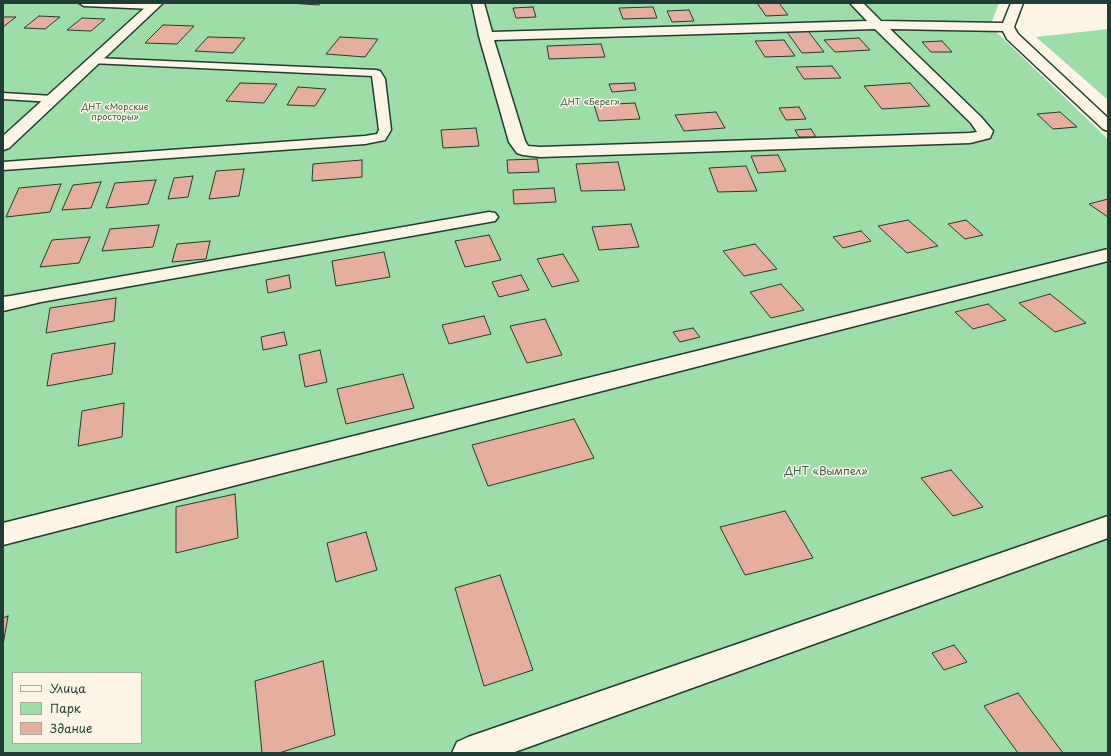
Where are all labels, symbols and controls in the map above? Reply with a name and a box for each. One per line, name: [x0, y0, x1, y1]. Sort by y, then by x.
park label: ДНТ «Берег»: [561, 98, 619, 108]
park label: ДНТ «Морские просторы»: [81, 103, 149, 124]
park label: ДНТ «Вымпел»: [784, 465, 868, 479]
legend: [12, 672, 142, 744]
text: Улица: [50, 679, 86, 697]
text: Парк: [50, 699, 81, 717]
text: Здание: [50, 719, 92, 737]

